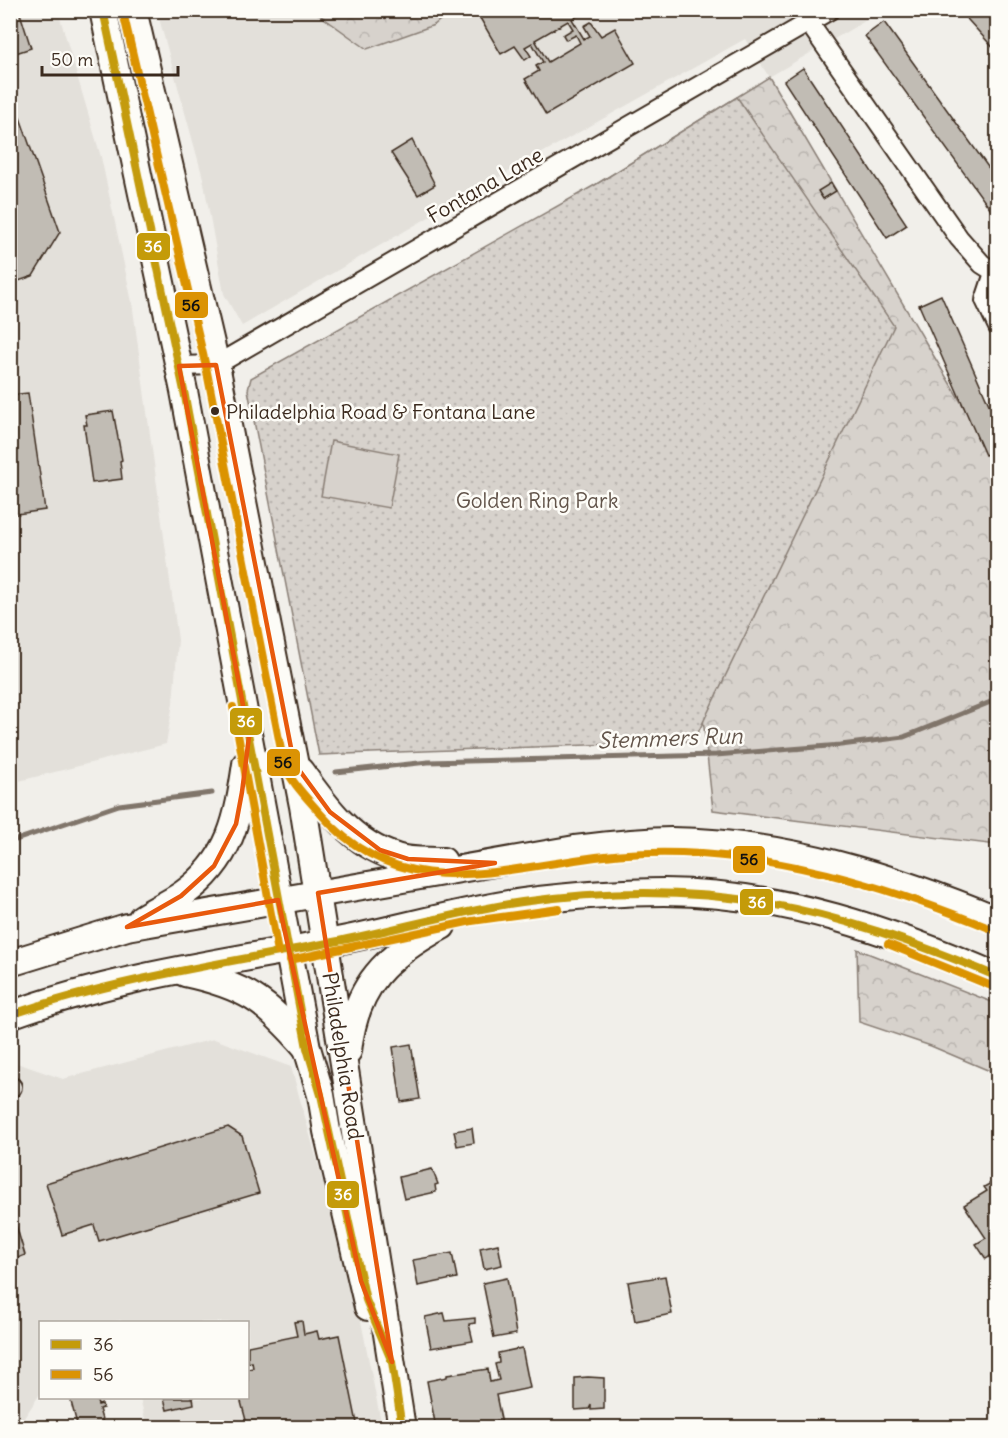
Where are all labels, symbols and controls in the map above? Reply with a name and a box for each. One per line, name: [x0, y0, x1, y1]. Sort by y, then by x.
scale bar: [42, 39, 178, 77]
text: 50 m: [51, 48, 93, 71]
street label: Fontana Lane: [422, 141, 548, 229]
line badge: 36: [136, 232, 171, 261]
text: 36: [144, 236, 162, 256]
line badge: 56: [174, 291, 209, 319]
text: 56: [182, 295, 200, 315]
place label: Philadelphia Road & Fontana Lane: [226, 399, 536, 424]
marker: Philadelphia Road & Fontana Lane: [209, 405, 221, 417]
park label: Golden Ring Park: [456, 487, 618, 514]
line badge: 36: [229, 707, 263, 736]
text: 36: [237, 711, 255, 731]
water label: Stemmers Run: [597, 721, 744, 755]
line badge: 56: [266, 748, 301, 777]
text: 56: [274, 752, 292, 772]
line badge: 56: [732, 845, 766, 874]
text: 56: [740, 849, 758, 869]
line badge: 36: [739, 888, 774, 916]
text: 36: [748, 892, 766, 912]
street label: Philadelphia Road: [316, 970, 370, 1142]
line badge: 36: [326, 1180, 360, 1209]
text: 36: [334, 1184, 352, 1204]
legend: [39, 1321, 249, 1399]
text: 36: [93, 1333, 114, 1356]
text: 56: [93, 1363, 114, 1386]

